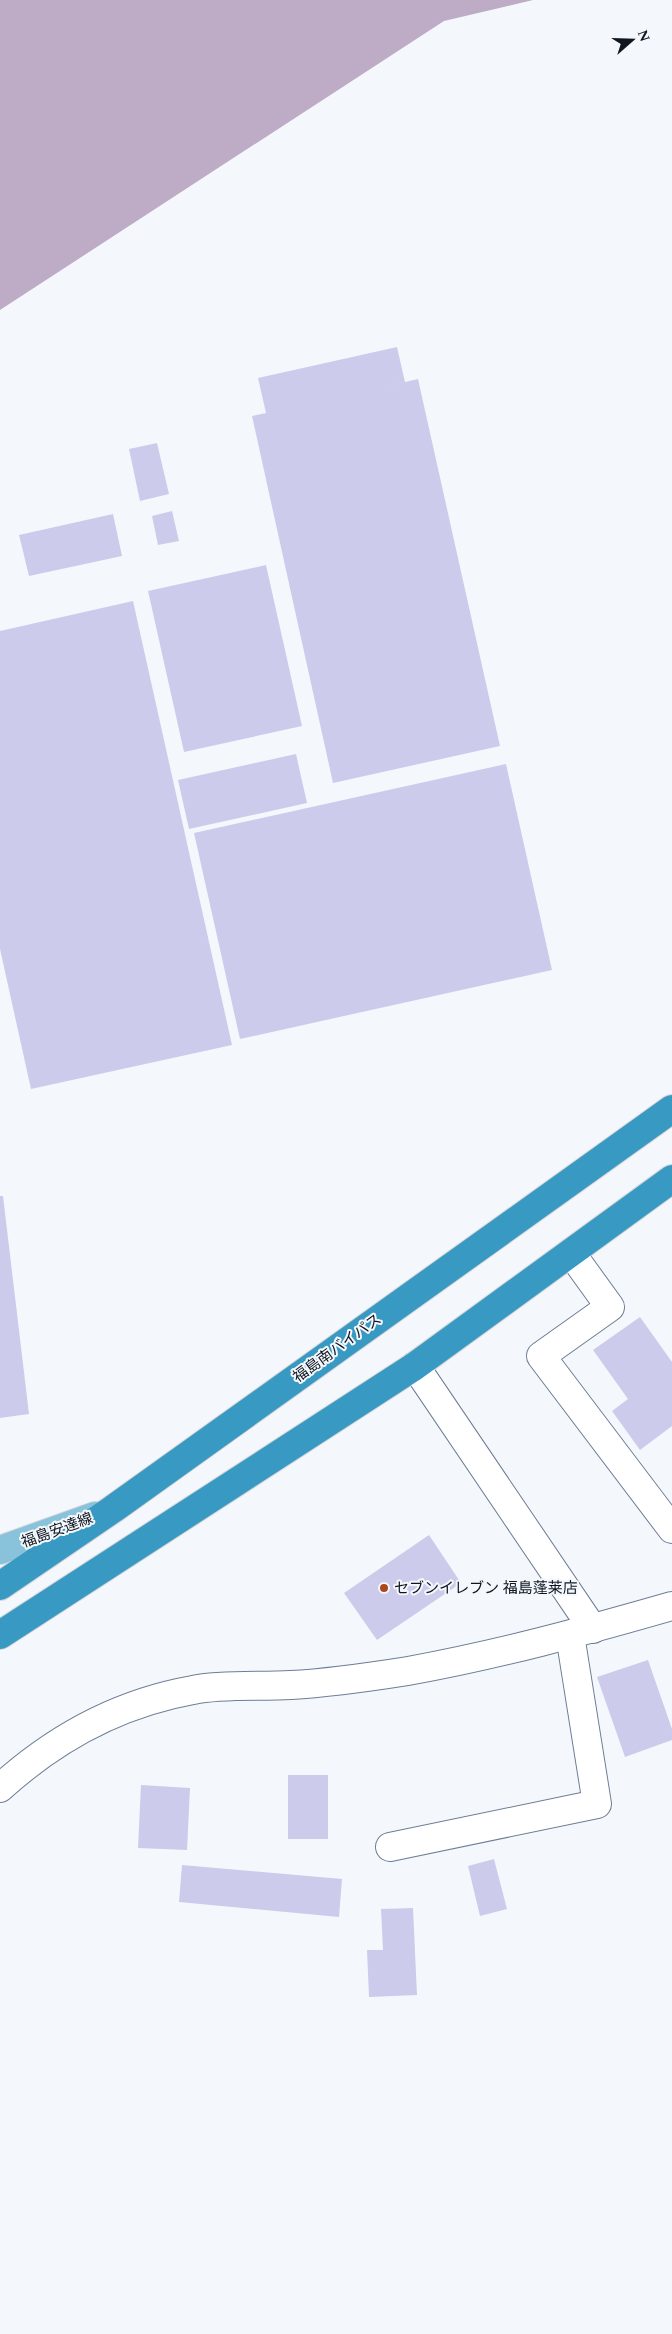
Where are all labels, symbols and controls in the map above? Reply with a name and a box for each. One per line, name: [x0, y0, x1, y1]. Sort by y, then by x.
north arrow: [607, 15, 657, 65]
text: N: [632, 27, 656, 45]
street label: 福島南バイパス: [288, 1308, 386, 1388]
street label: 福島安達線: [18, 1507, 96, 1554]
place label: セブンイレブン 福島蓬莱店: [394, 1577, 578, 1600]
marker: セブンイレブン 福島蓬莱店: [378, 1582, 390, 1594]

